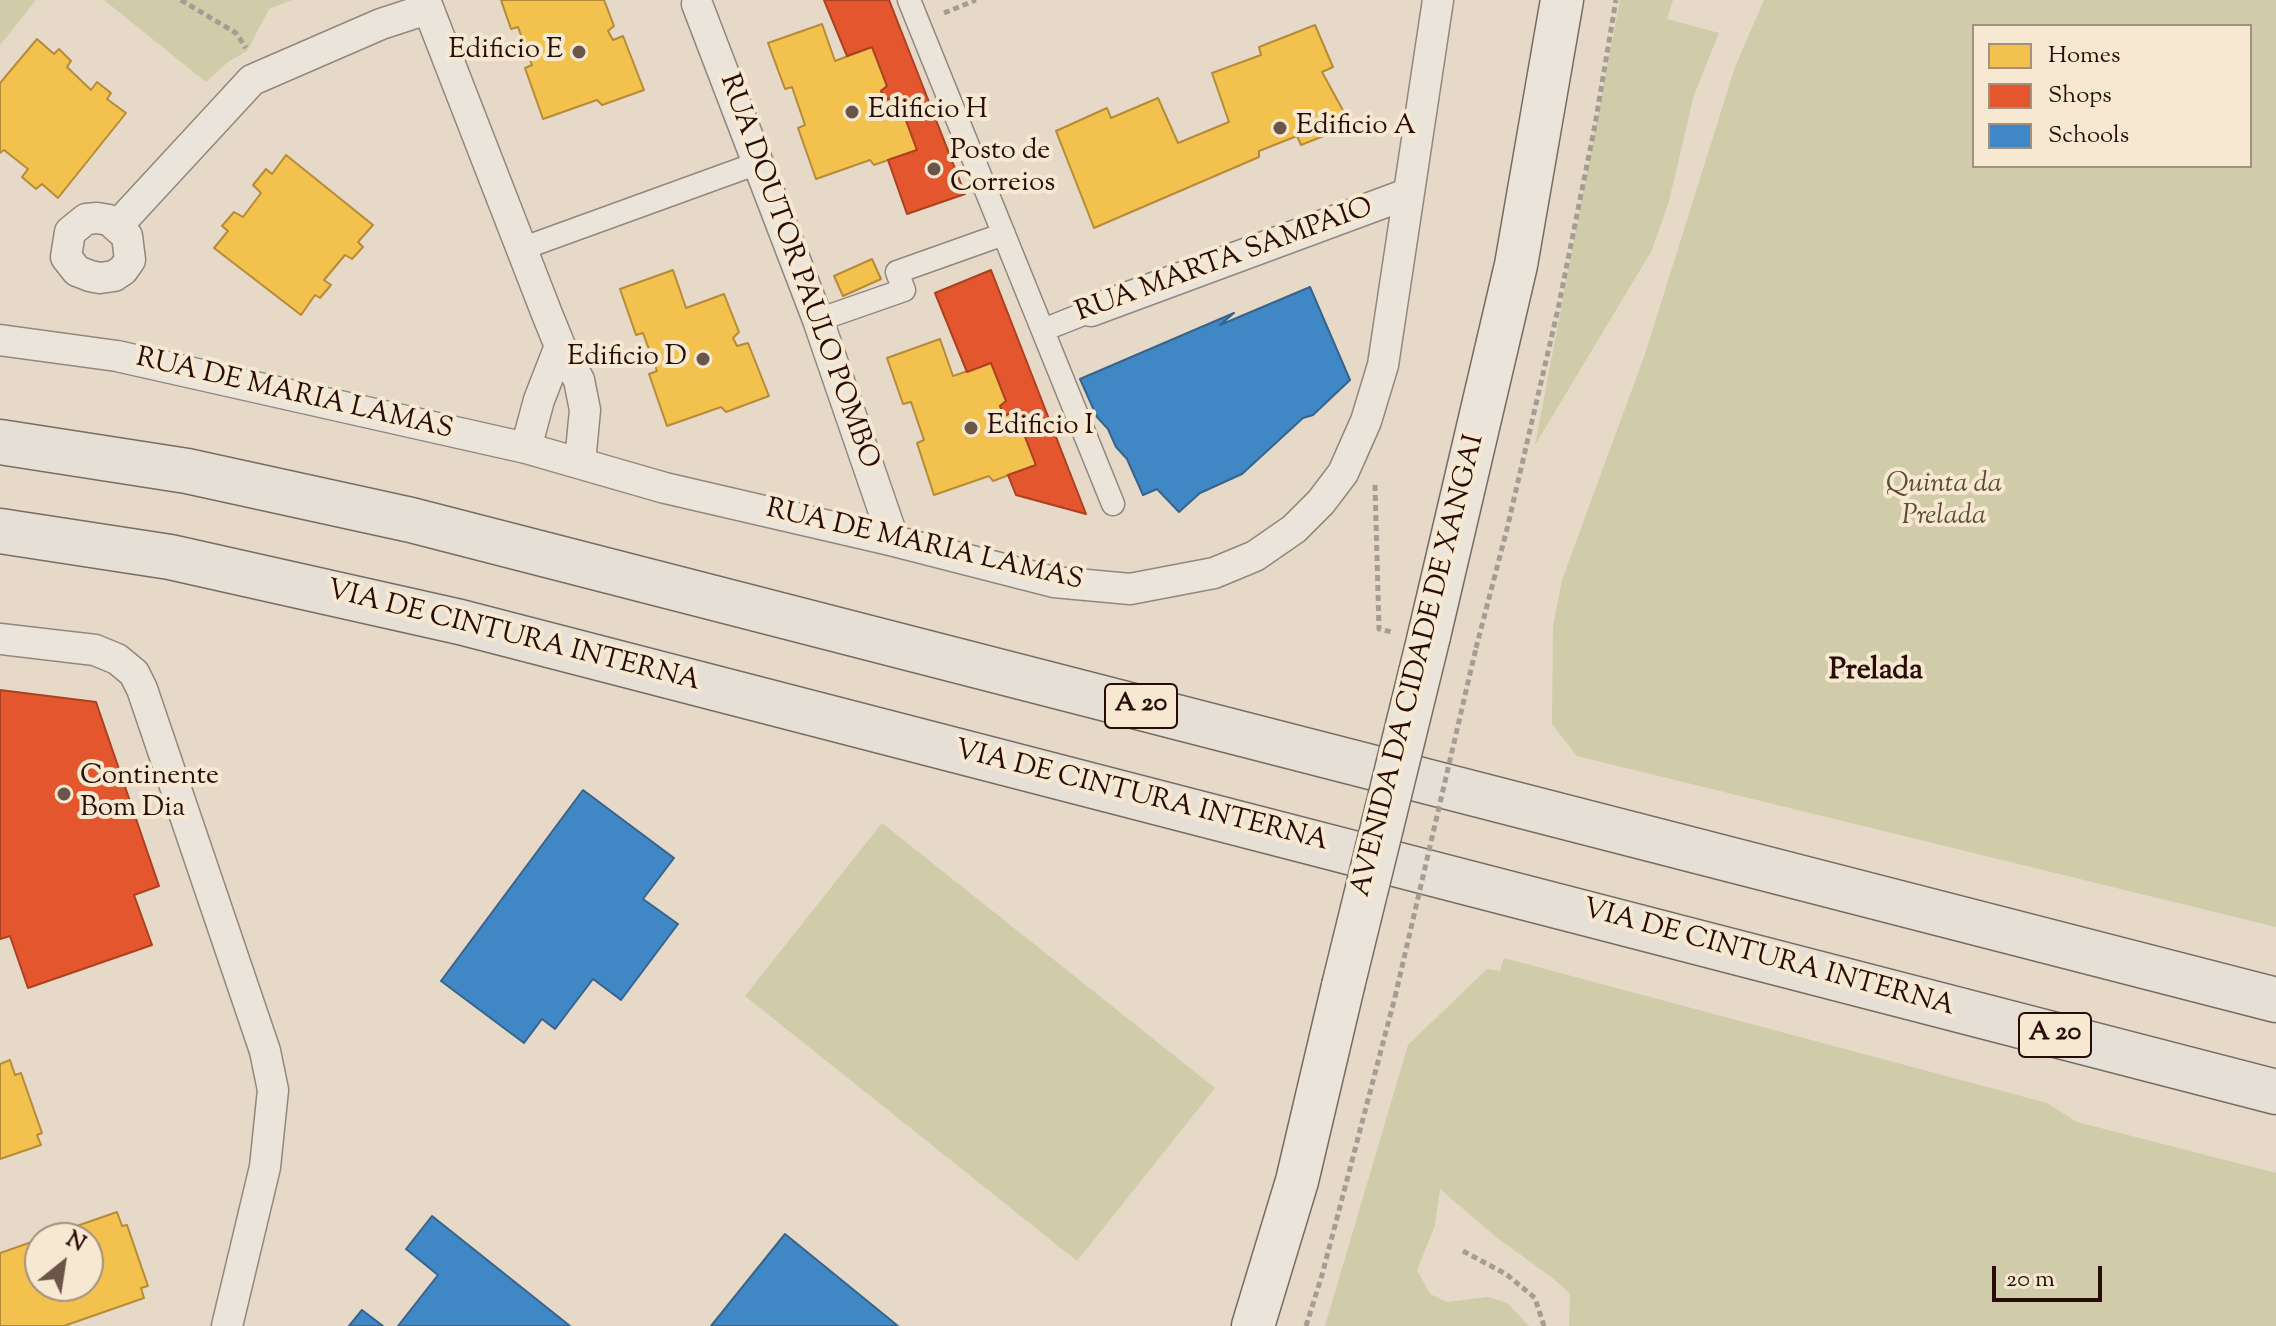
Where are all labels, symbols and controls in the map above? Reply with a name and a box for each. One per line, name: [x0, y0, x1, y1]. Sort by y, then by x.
legend: [1972, 24, 2252, 168]
place label: Edificio E: [448, 35, 563, 69]
text: Homes: [2048, 39, 2120, 73]
marker: Edificio E: [570, 43, 588, 61]
street label: RUA DOUTOR PAULO POMBO: [710, 70, 884, 474]
text: Shops: [2048, 79, 2112, 113]
place label: Edificio H: [868, 95, 988, 129]
marker: Edificio H: [843, 103, 861, 121]
place label: Edificio A: [1296, 111, 1416, 145]
marker: Edificio A: [1271, 119, 1289, 137]
text: Schools: [2048, 119, 2129, 153]
place label: Posto de Correios: [950, 136, 1055, 202]
marker: Posto de Correios: [925, 160, 943, 178]
street label: RUA MARTA SAMPAIO: [1072, 193, 1378, 331]
place label: Edificio D: [567, 342, 687, 376]
street label: RUA DE MARIA LAMAS: [132, 343, 456, 449]
marker: Edificio D: [694, 350, 712, 368]
place label: Edificio I: [987, 411, 1094, 445]
marker: Edificio I: [962, 419, 980, 437]
street label: AVENIDA DA CIDADE DE XANGAI: [1346, 431, 1494, 901]
park label: Quinta da Prelada: [1886, 469, 2002, 535]
street label: RUA DE MARIA LAMAS: [762, 494, 1086, 600]
street label: VIA DE CINTURA INTERNA: [323, 575, 703, 701]
district label: Prelada: [1829, 655, 1923, 691]
road number: A 20: [1105, 684, 1177, 728]
street label: VIA DE CINTURA INTERNA: [951, 735, 1331, 861]
place label: Continente Bom Dia: [80, 761, 219, 827]
marker: Continente Bom Dia: [55, 785, 73, 803]
street label: VIA DE CINTURA INTERNA: [1578, 894, 1958, 1026]
road number: A 20: [2019, 1013, 2091, 1057]
north arrow: [24, 1222, 104, 1302]
text: N: [59, 1225, 91, 1261]
scale bar: [1996, 1250, 2106, 1300]
text: 20 m: [2006, 1263, 2055, 1297]

